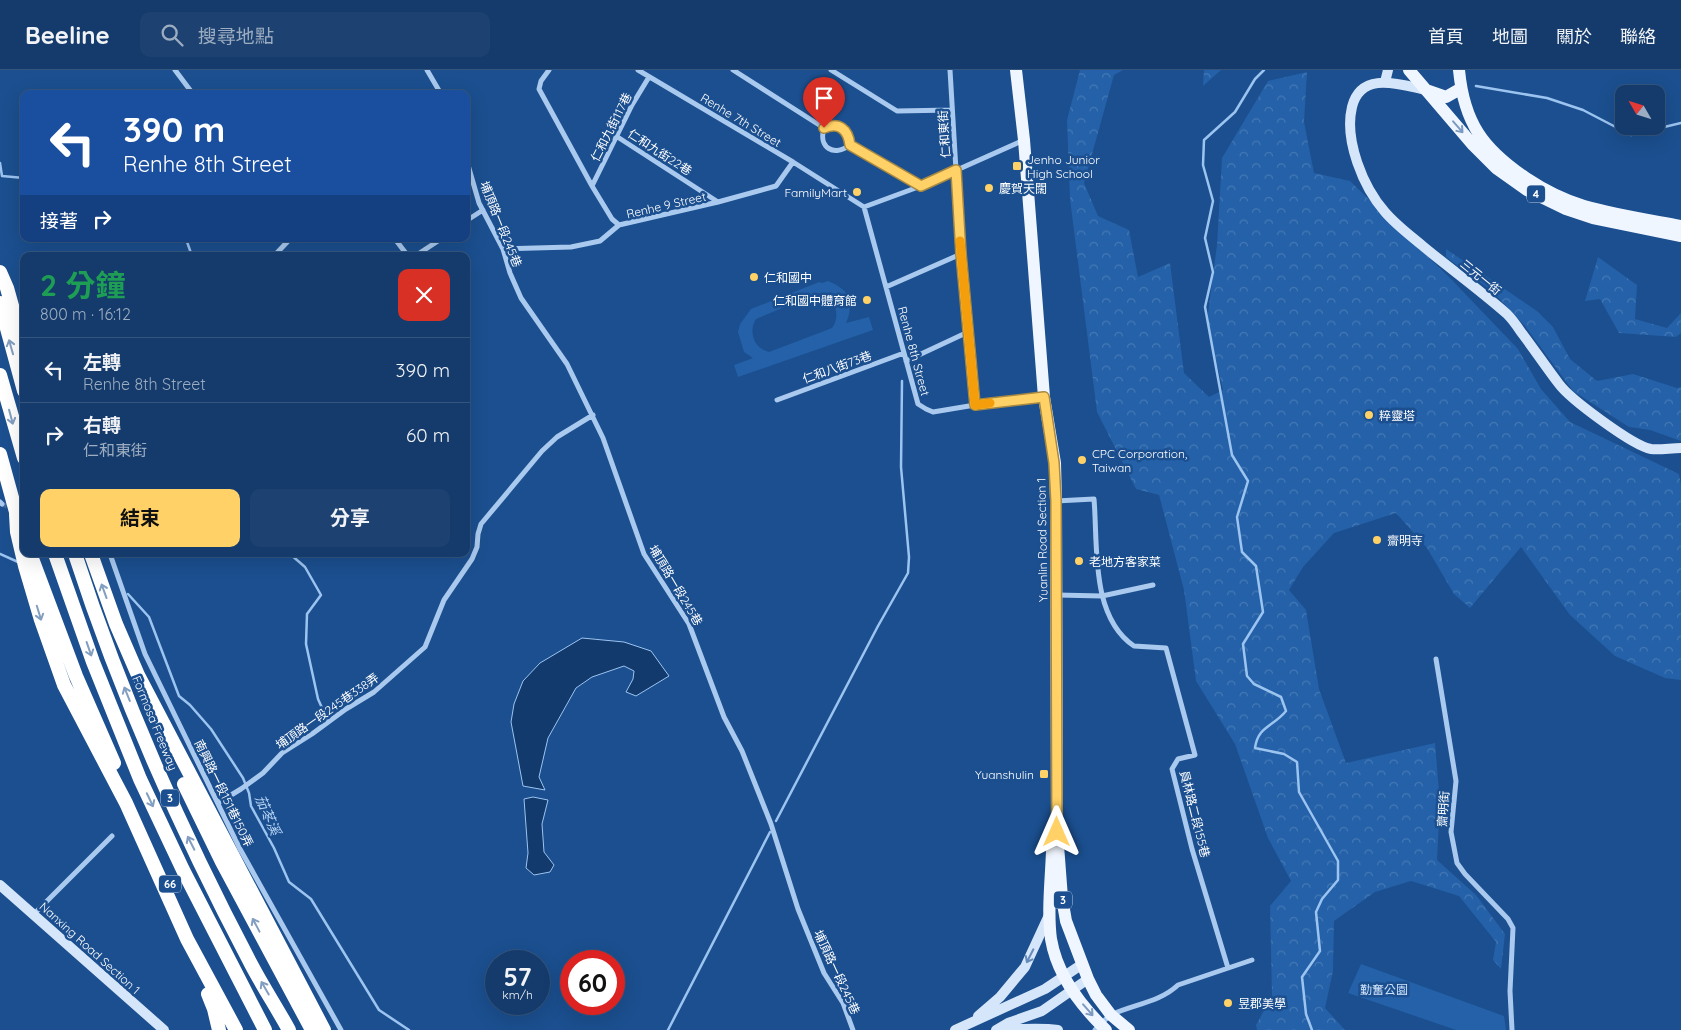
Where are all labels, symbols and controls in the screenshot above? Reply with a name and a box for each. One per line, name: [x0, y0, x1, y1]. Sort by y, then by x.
search box: [140, 12, 490, 57]
text: Beeline: [25, 20, 110, 50]
icon: search: [158, 21, 186, 49]
text: 搜尋地點: [198, 24, 274, 48]
text: 首頁: [1428, 25, 1464, 48]
text: 地圖: [1492, 25, 1528, 48]
text: 關於: [1556, 25, 1592, 48]
text: 聯絡: [1620, 25, 1656, 48]
pin: [803, 77, 845, 128]
icon: arrive: [810, 84, 838, 112]
north arrow: [1615, 85, 1665, 135]
map controls: [1615, 85, 1665, 135]
street label: 仁和九街117巷: [587, 90, 635, 164]
street label: Renhe 7th Street: [698, 90, 784, 150]
text: 390 m: [123, 107, 225, 151]
icon: left: [40, 110, 105, 175]
street label: 仁和東街: [935, 110, 953, 158]
one-way arrow: [1452, 121, 1464, 134]
street label: 仁和九街22巷: [625, 126, 695, 178]
text: Renhe 8th Street: [123, 150, 292, 178]
place label: Jenho Junior High School: [1027, 152, 1100, 181]
marker: Jenho Junior High School: [1011, 160, 1023, 172]
street label: 埔頂路一段245巷: [477, 179, 525, 269]
place label: 慶賀天闊: [999, 181, 1047, 196]
marker: 慶賀天闊: [983, 182, 995, 194]
place label: FamilyMart: [784, 185, 847, 200]
marker: FamilyMart: [851, 186, 863, 198]
road number: 4: [1527, 186, 1545, 202]
street label: Renhe 9 Street: [625, 189, 707, 221]
icon: right: [88, 205, 116, 233]
text: 接著: [40, 209, 78, 233]
street label: 三元一街: [1458, 256, 1504, 298]
text: 2 分鐘: [40, 266, 125, 304]
button: close: [398, 269, 450, 321]
place label: 仁和國中: [764, 270, 812, 285]
marker: 仁和國中: [748, 271, 760, 283]
place label: 仁和國中體育館: [773, 293, 857, 308]
marker: 仁和國中體育館: [861, 294, 873, 306]
text: 800 m · 16:12: [40, 304, 131, 324]
street label: Renhe 8th Street: [895, 305, 933, 397]
one-way arrow: [6, 340, 16, 356]
street label: 仁和八街73巷: [800, 348, 874, 386]
text: 左轉: [83, 350, 121, 374]
icon: left: [40, 356, 68, 384]
text: 390 m: [396, 358, 450, 382]
text: Renhe 8th Street: [83, 374, 206, 394]
one-way arrow: [7, 408, 17, 424]
place label: 粹靈塔: [1379, 408, 1415, 423]
marker: 粹靈塔: [1363, 409, 1375, 421]
text: 右轉: [83, 413, 121, 437]
icon: right: [40, 421, 68, 449]
text: 60 m: [406, 423, 450, 447]
text: 仁和東街: [83, 440, 147, 460]
place label: CPC Corporation, Taiwan: [1092, 446, 1187, 475]
marker: CPC Corporation, Taiwan: [1076, 454, 1088, 466]
street label: Yuanlin Road Section 1: [1033, 478, 1051, 602]
button: 結束: [40, 489, 240, 547]
button: 分享: [250, 489, 450, 547]
place label: 齋明寺: [1387, 533, 1423, 548]
marker: 齋明寺: [1371, 534, 1383, 546]
street label: 埔頂路一段245巷: [646, 542, 706, 628]
place label: 老地方客家菜: [1089, 554, 1161, 569]
marker: 老地方客家菜: [1073, 555, 1085, 567]
one-way arrow: [99, 584, 108, 599]
one-way arrow: [34, 604, 44, 620]
one-way arrow: [85, 641, 94, 657]
street label: 埔頂路一段245巷338弄: [273, 670, 381, 752]
street label: Formosa Freeway: [129, 673, 181, 773]
one-way arrow: [121, 687, 131, 702]
street label: 南興路一段151巷150弄: [191, 737, 257, 849]
place label: Yuanshulin: [975, 767, 1034, 782]
marker: Yuanshulin: [1038, 768, 1050, 780]
street label: 員林路二段155巷: [1177, 769, 1213, 859]
road number: 3: [161, 790, 179, 806]
street label: 齋明街: [1434, 791, 1452, 827]
one-way arrow: [146, 792, 155, 807]
water label: 茄苳溪: [251, 792, 286, 840]
position arrow: [1030, 805, 1082, 857]
one-way arrow: [186, 836, 195, 851]
road number: 66: [159, 876, 181, 892]
road number: 3: [1054, 892, 1072, 908]
street label: Nanxing Road Section 1: [37, 899, 143, 997]
one-way arrow: [251, 918, 260, 933]
street label: 埔頂路一段245巷: [811, 927, 863, 1017]
one-way arrow: [1025, 949, 1035, 964]
speed limit sign: 60: [560, 950, 625, 1015]
text: 57: [503, 961, 532, 992]
one-way arrow: [260, 980, 270, 995]
park label: 勤奮公園: [1360, 982, 1408, 997]
text: km/h: [502, 987, 533, 1002]
place label: 昱郡美學: [1238, 996, 1286, 1011]
marker: 昱郡美學: [1222, 997, 1234, 1009]
one-way arrow: [1082, 1004, 1094, 1017]

